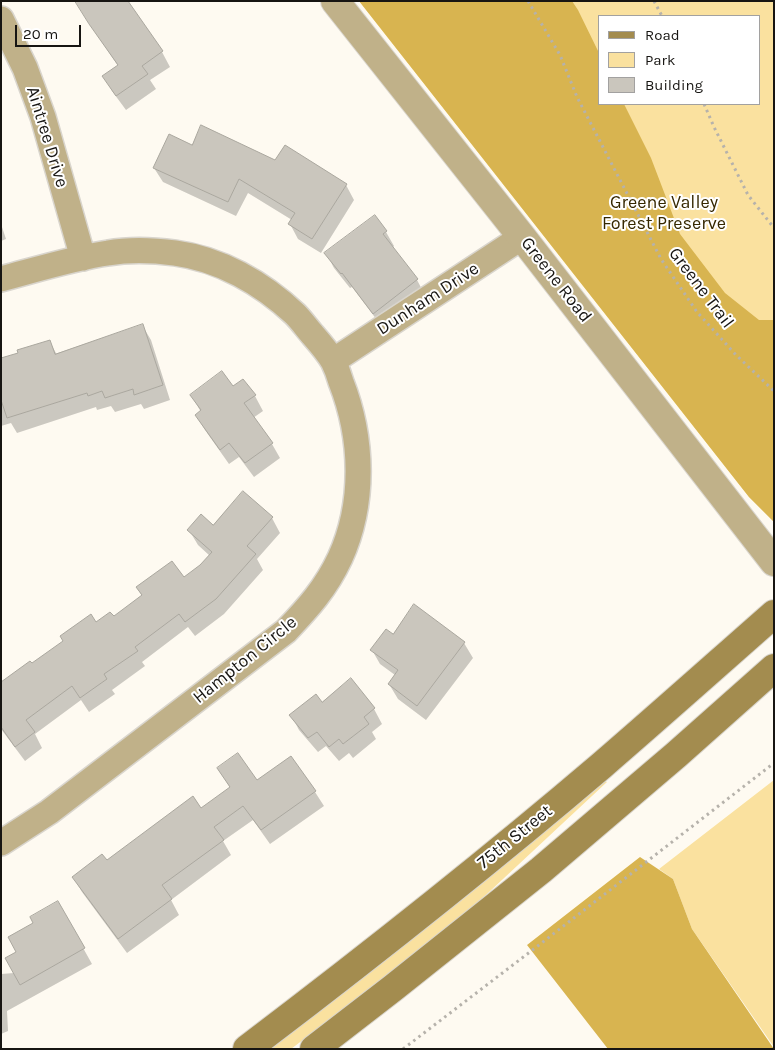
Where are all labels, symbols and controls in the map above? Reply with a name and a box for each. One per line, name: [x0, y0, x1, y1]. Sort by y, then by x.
scale bar: [18, 15, 84, 47]
legend: [598, 15, 760, 105]
text: 20 m: [23, 25, 58, 43]
text: Road: [645, 26, 680, 44]
text: Park: [645, 51, 675, 69]
text: Building: [645, 76, 703, 94]
street label: Aintree Drive: [21, 84, 73, 190]
park label: Greene Valley Forest Preserve: [602, 192, 726, 234]
street label: Greene Road: [516, 233, 596, 327]
street label: Greene Trail: [664, 243, 738, 333]
street label: Dunham Drive: [373, 258, 483, 340]
street label: Hampton Circle: [189, 611, 301, 709]
street label: 75th Street: [473, 800, 557, 874]

